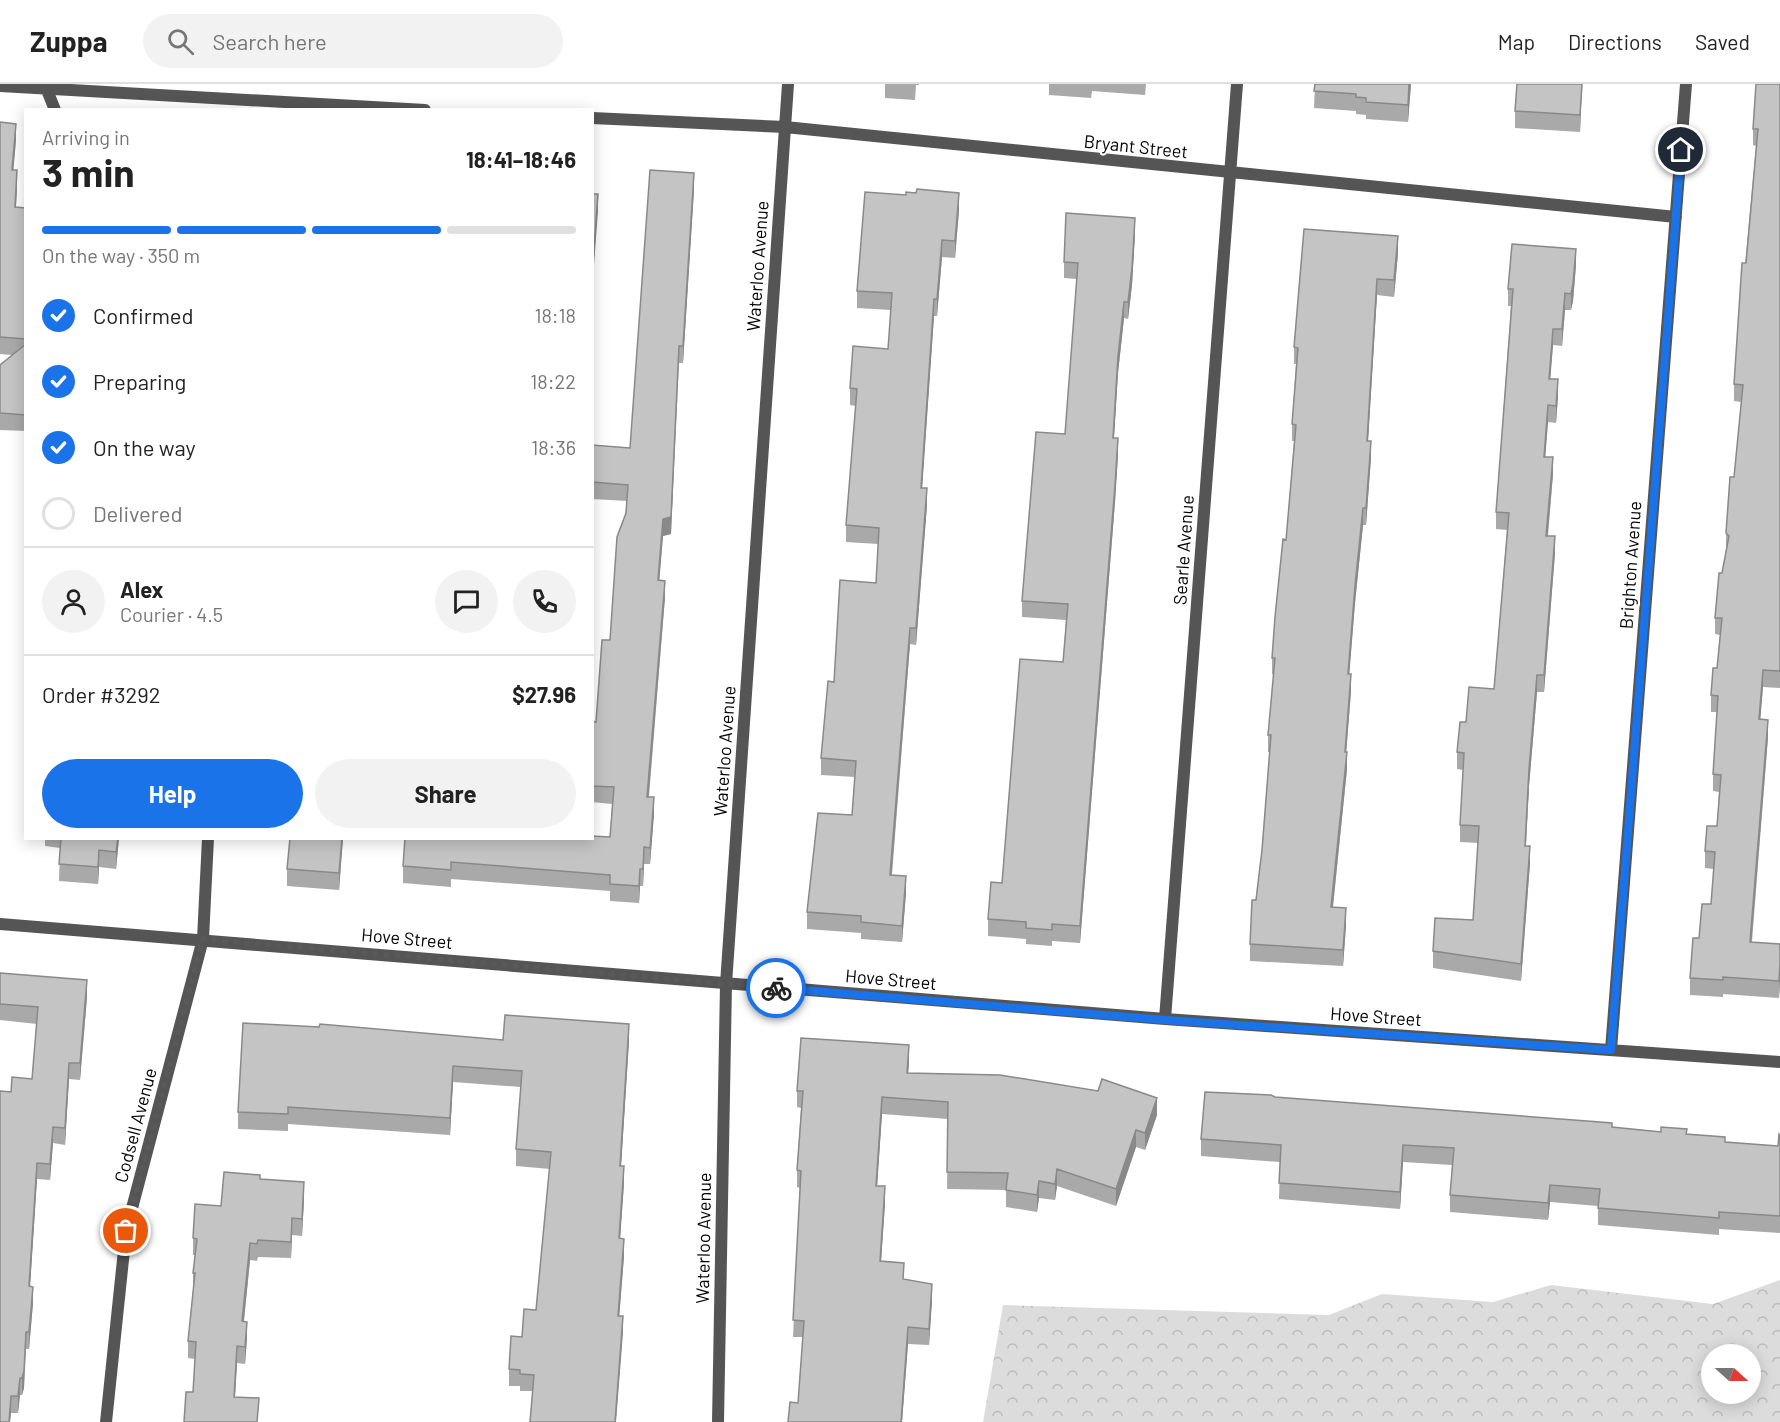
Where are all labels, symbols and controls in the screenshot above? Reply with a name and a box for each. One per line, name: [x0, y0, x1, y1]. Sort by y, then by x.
search box: [143, 14, 563, 68]
text: Zuppa: [30, 24, 107, 58]
icon: search: [164, 25, 197, 58]
text: Search here: [212, 28, 327, 54]
text: Map: [1498, 29, 1535, 54]
text: Directions: [1568, 29, 1662, 54]
text: Saved: [1695, 29, 1750, 54]
pin: [1655, 124, 1706, 175]
text: Arriving in: [42, 125, 130, 149]
street label: Bryant Street: [1083, 130, 1189, 162]
icon: home: [1664, 133, 1697, 166]
text: 18:41–18:46: [466, 146, 576, 172]
text: 3 min: [42, 148, 135, 195]
street label: Waterloo Avenue: [741, 200, 773, 332]
text: On the way · 350 m: [42, 243, 200, 267]
icon: check: [42, 299, 75, 332]
text: Confirmed: [93, 302, 193, 328]
text: 18:18: [534, 303, 576, 327]
icon: check: [42, 365, 75, 398]
text: Preparing: [93, 368, 186, 394]
text: 18:22: [530, 369, 576, 393]
icon: check: [42, 431, 75, 464]
text: On the way: [93, 434, 196, 460]
text: 18:36: [531, 435, 576, 459]
street label: Searle Avenue: [1168, 494, 1198, 606]
text: Delivered: [93, 500, 182, 526]
street label: Brighton Avenue: [1615, 500, 1645, 630]
button: person: [42, 570, 105, 633]
button: chat: [435, 570, 498, 633]
button: phone: [513, 570, 576, 633]
text: Alex: [120, 576, 163, 602]
text: Courier · 4.5: [120, 602, 223, 626]
text: Order #3292: [42, 681, 161, 707]
text: $27.96: [512, 681, 576, 707]
street label: Waterloo Avenue: [708, 685, 740, 817]
button: Help: [42, 759, 303, 828]
button: Share: [315, 759, 576, 828]
street label: Hove Street: [360, 923, 454, 953]
courier: [746, 958, 806, 1018]
street label: Hove Street: [844, 964, 938, 994]
icon: bike: [760, 972, 793, 1005]
street label: Hove Street: [1329, 1002, 1423, 1030]
street label: Codsell Avenue: [109, 1065, 161, 1185]
street label: Waterloo Avenue: [691, 1172, 715, 1304]
pin: [100, 1205, 151, 1256]
icon: bag: [109, 1214, 142, 1247]
north arrow: [1701, 1344, 1761, 1404]
map controls: [1701, 1344, 1761, 1404]

